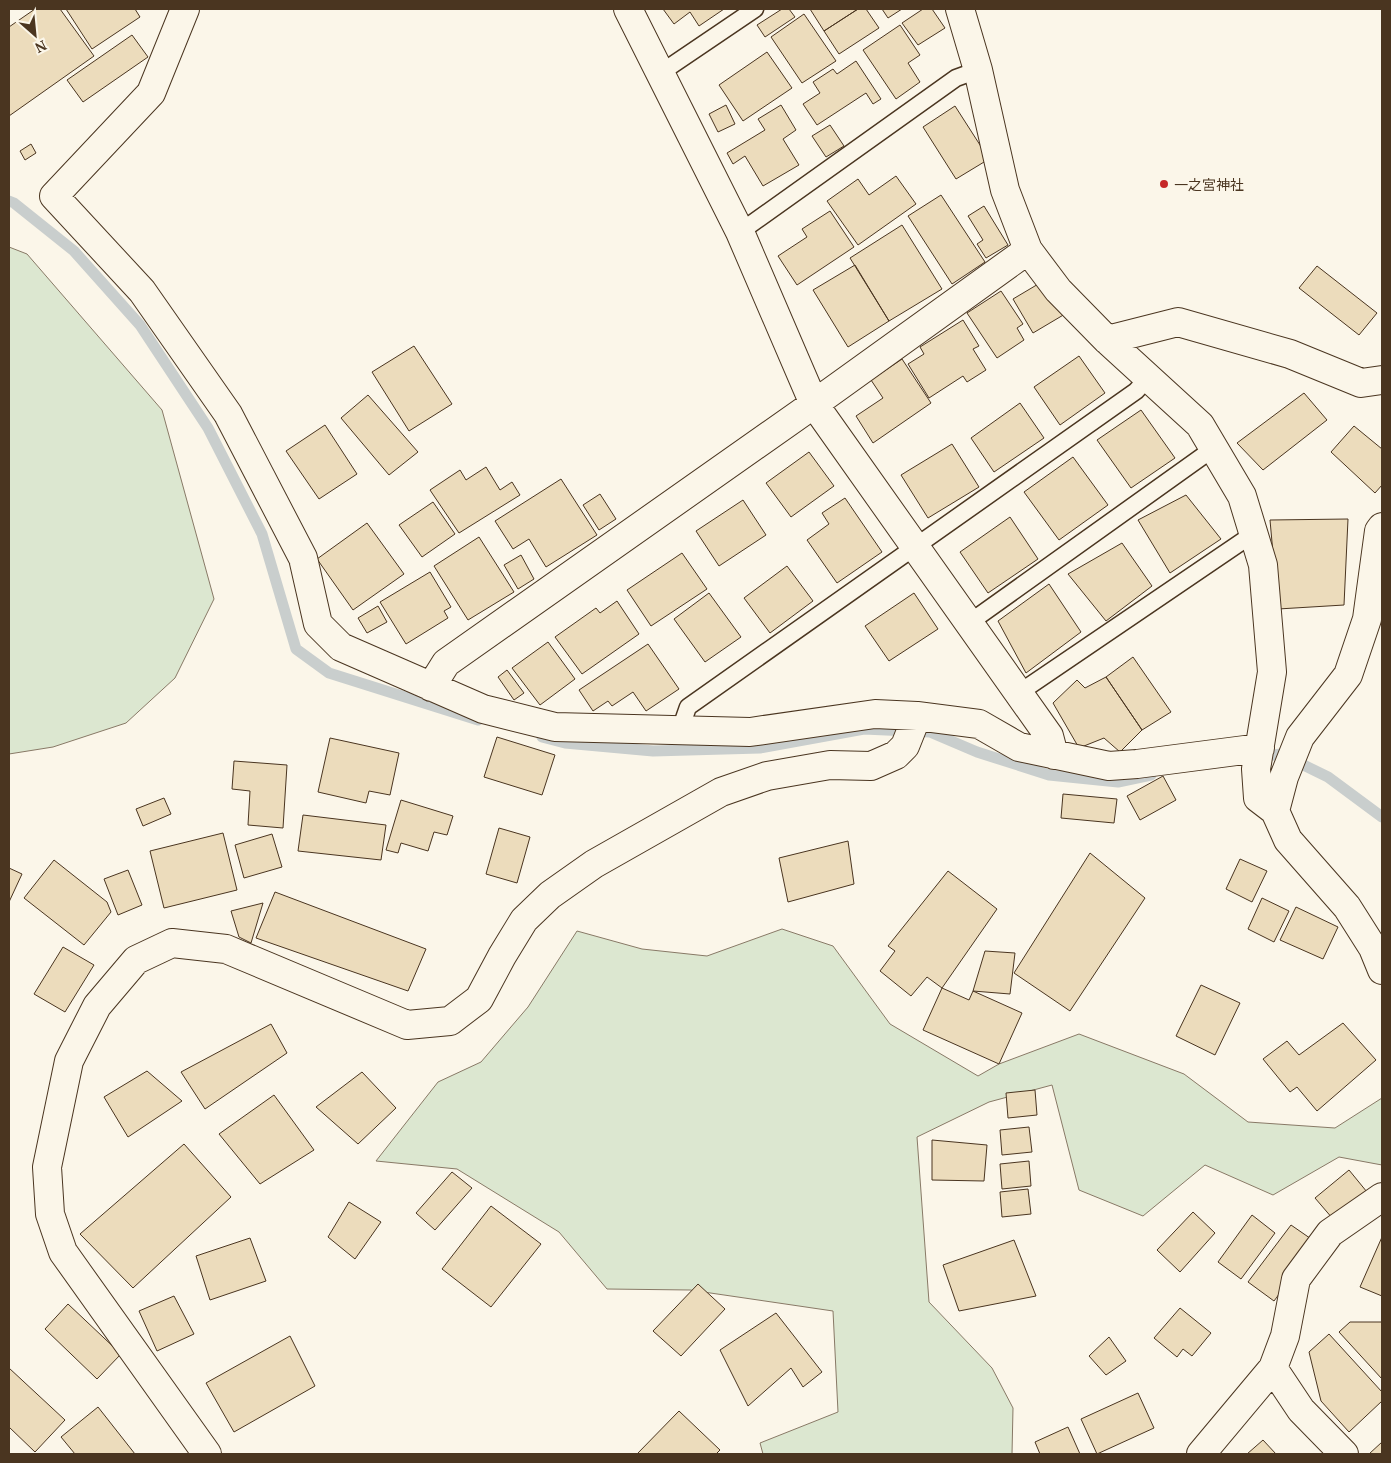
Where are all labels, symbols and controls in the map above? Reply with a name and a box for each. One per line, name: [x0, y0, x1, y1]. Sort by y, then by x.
north arrow: [10, 10, 60, 60]
text: N: [32, 36, 50, 58]
place label: 一之宮神社: [1174, 175, 1244, 194]
marker: 一之宮神社: [1158, 178, 1170, 190]

